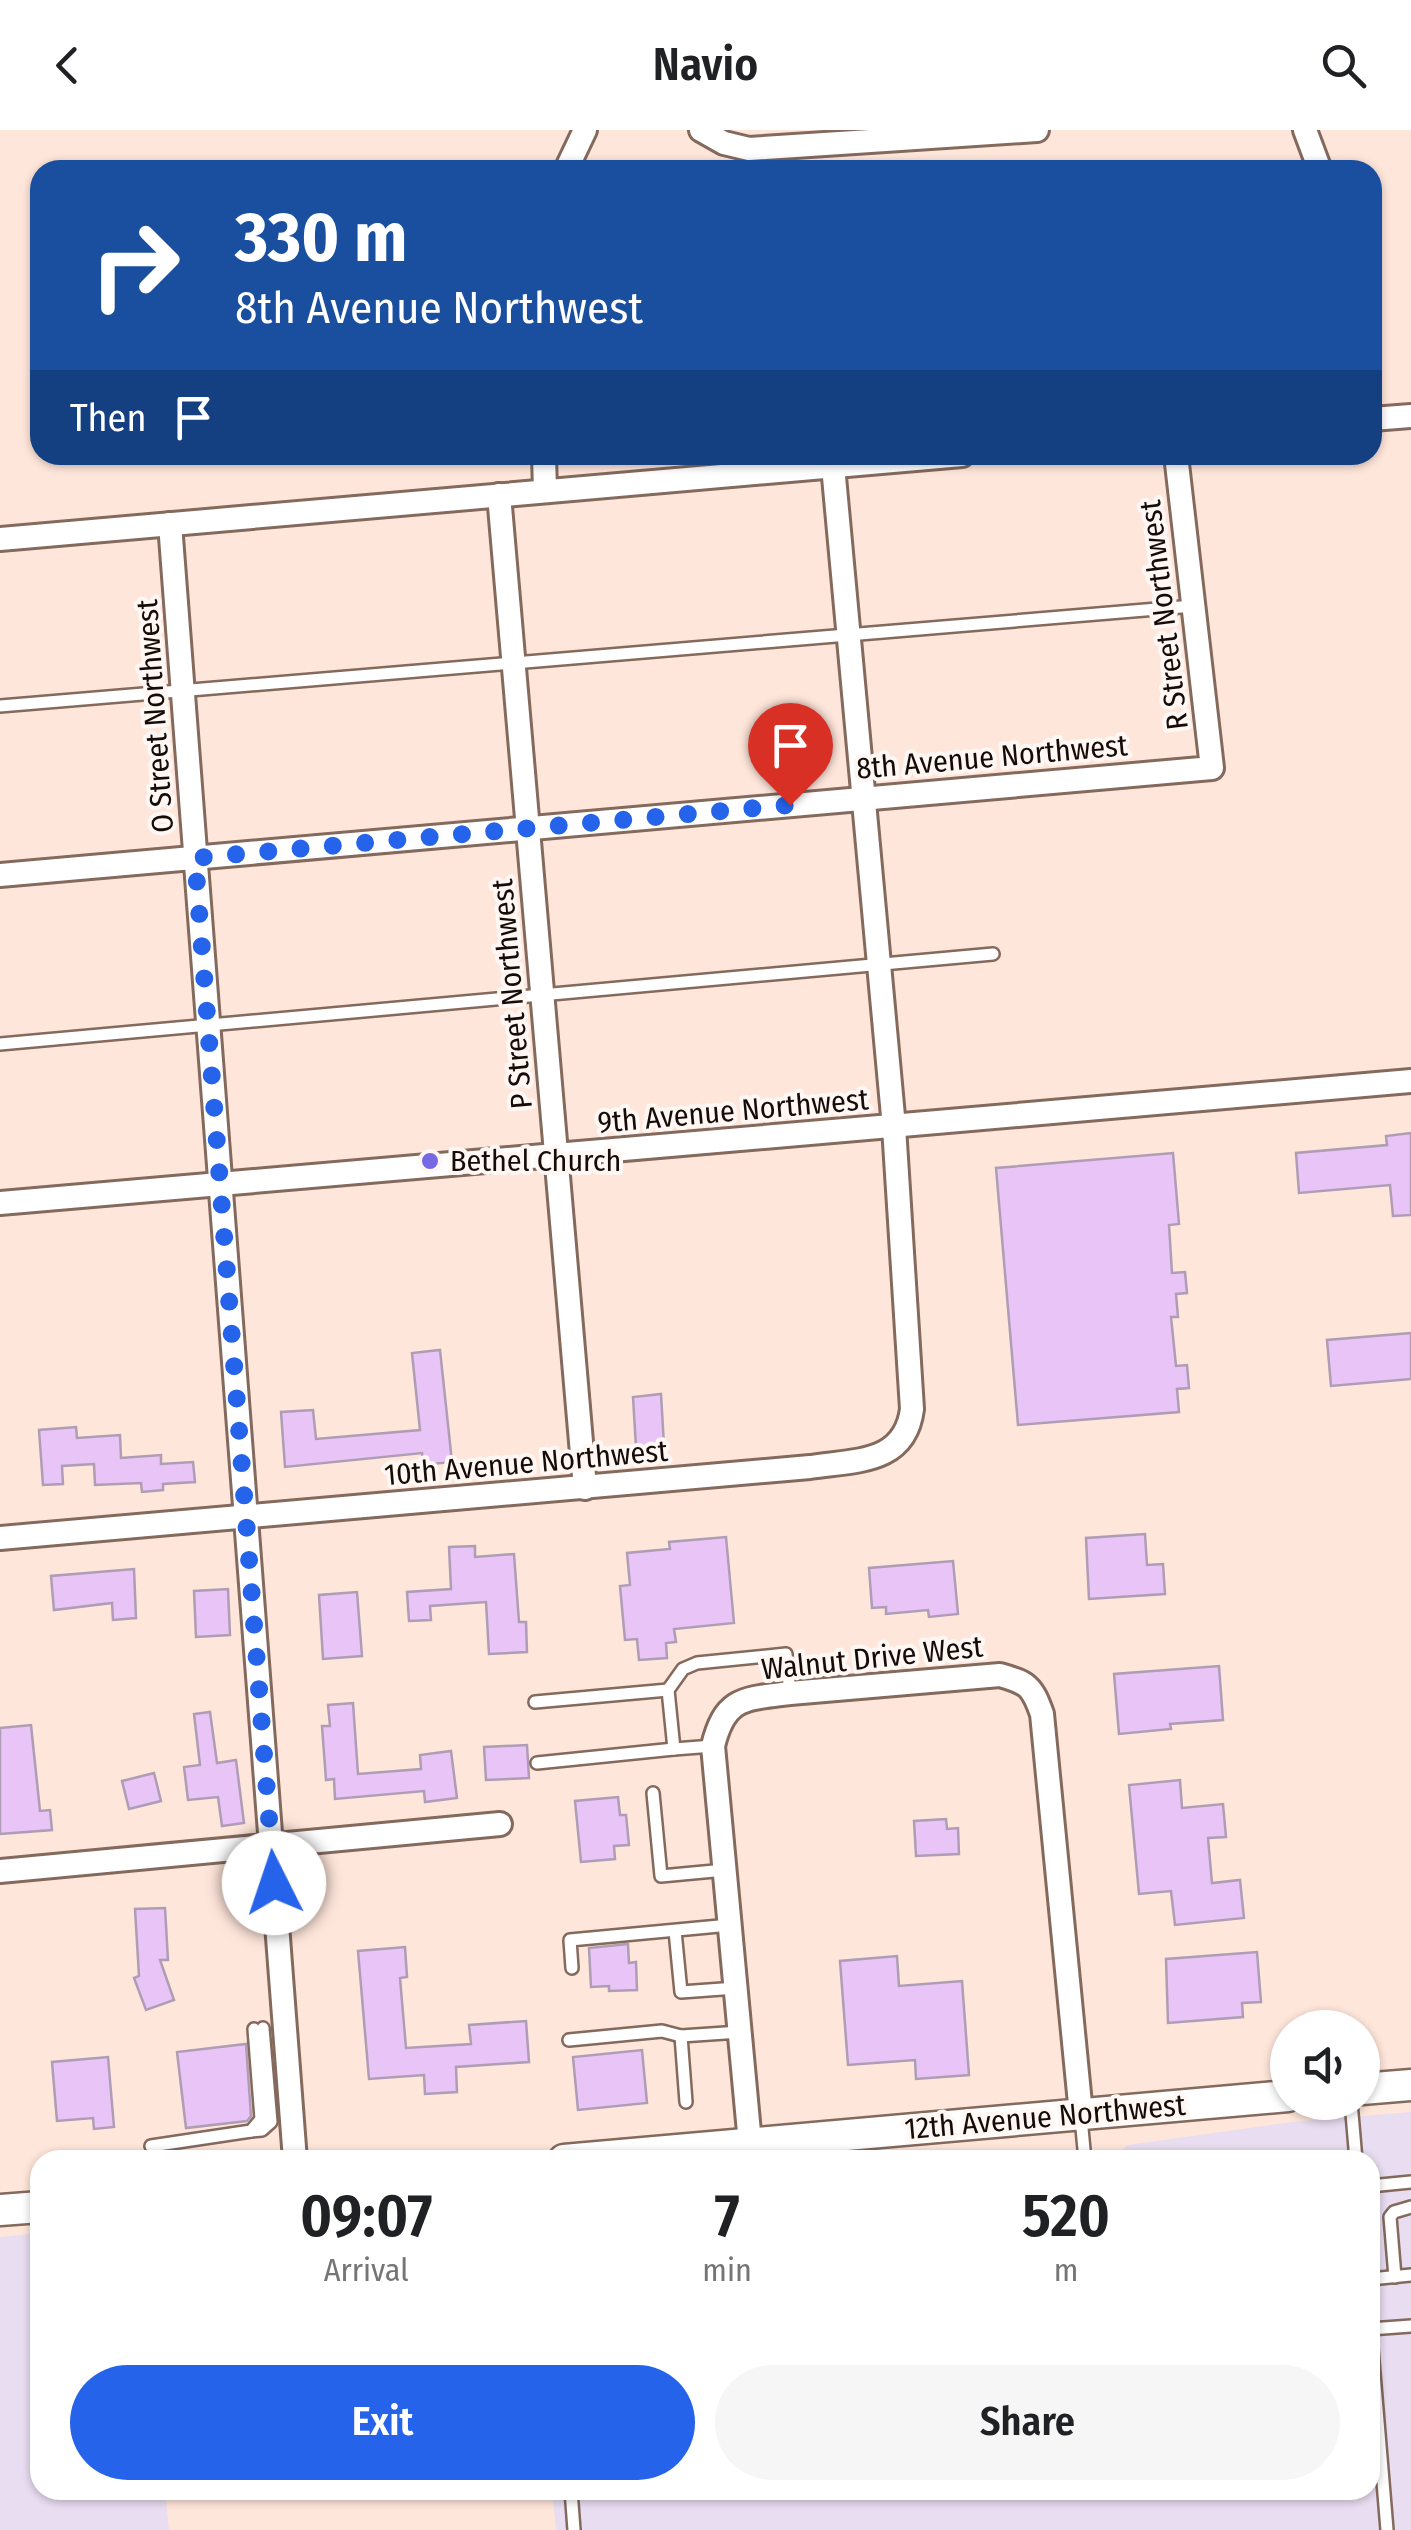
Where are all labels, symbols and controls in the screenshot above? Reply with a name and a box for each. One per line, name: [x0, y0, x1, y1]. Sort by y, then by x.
icon: back: [40, 38, 95, 93]
text: Navio: [653, 38, 758, 92]
icon: search: [1316, 38, 1371, 93]
text: 330 m: [235, 196, 407, 280]
icon: right: [70, 200, 200, 330]
text: 8th Avenue Northwest: [235, 281, 643, 335]
icon: arrive: [166, 390, 221, 445]
text: Then: [70, 395, 146, 441]
street label: R Street Northwest: [1132, 498, 1196, 732]
street label: O Street Northwest: [129, 598, 181, 834]
pin: [748, 703, 833, 806]
icon: arrive: [763, 718, 818, 773]
street label: 8th Avenue Northwest: [855, 727, 1129, 787]
street label: P Street Northwest: [484, 877, 540, 1110]
street label: 9th Avenue Northwest: [596, 1081, 870, 1141]
place label: Bethel Church: [450, 1143, 621, 1179]
marker: Bethel Church: [419, 1150, 441, 1172]
street label: 10th Avenue Northwest: [383, 1433, 669, 1493]
street label: Walnut Drive West: [760, 1628, 985, 1688]
position arrow: [222, 1831, 326, 1935]
map controls: [1270, 2010, 1380, 2120]
button: sound: [1270, 2010, 1380, 2120]
street label: 12th Avenue Northwest: [903, 2087, 1187, 2147]
text: 09:07: [300, 2180, 432, 2252]
text: 7: [715, 2180, 740, 2252]
text: 520: [1022, 2180, 1110, 2252]
text: Arrival: [324, 2251, 409, 2289]
text: min: [702, 2251, 752, 2289]
text: m: [1054, 2251, 1078, 2289]
button: Exit: [70, 2365, 695, 2480]
button: Share: [715, 2365, 1340, 2480]

